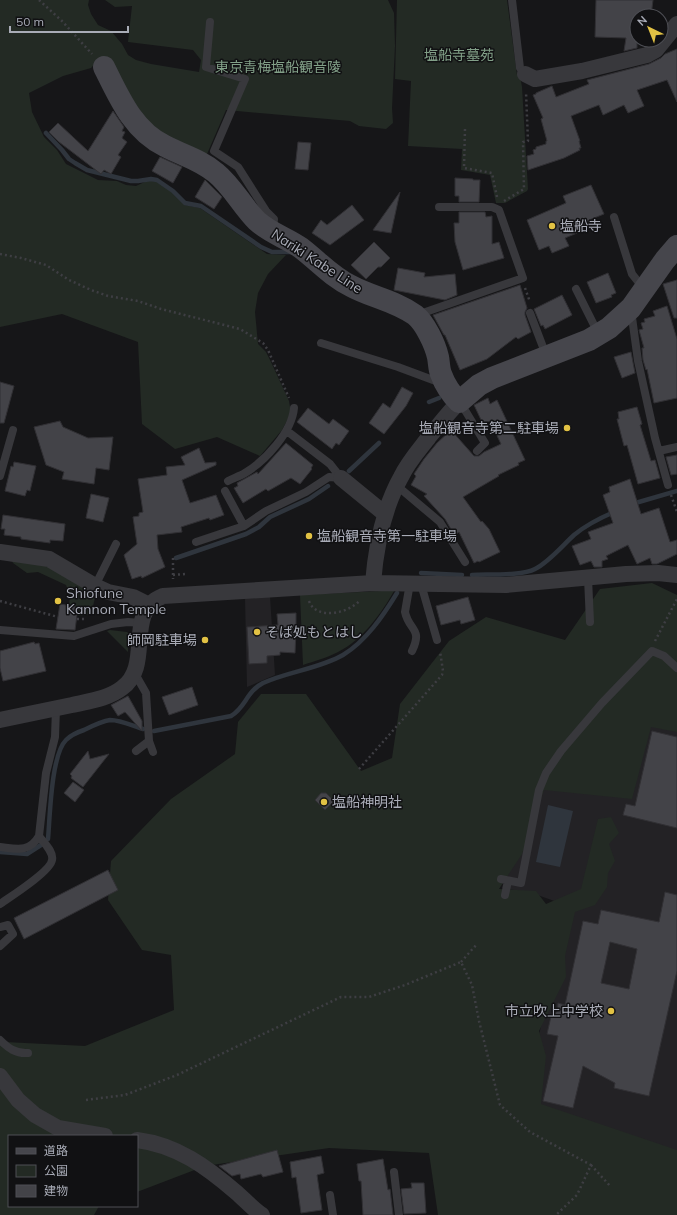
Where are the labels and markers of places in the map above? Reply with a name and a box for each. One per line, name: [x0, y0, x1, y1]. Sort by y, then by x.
place label: 塩船寺: [560, 217, 602, 235]
marker: 塩船寺: [547, 221, 557, 231]
place label: 塩船観音寺第二駐車場: [419, 419, 559, 437]
marker: 塩船観音寺第二駐車場: [562, 423, 572, 433]
place label: 塩船観音寺第一駐車場: [317, 527, 457, 545]
marker: 塩船観音寺第一駐車場: [304, 531, 314, 541]
place label: Shiofune Kannon Temple: [66, 584, 166, 618]
marker: Shiofune Kannon Temple: [53, 596, 63, 606]
place label: そば処もとはし: [265, 623, 363, 641]
marker: そば処もとはし: [252, 627, 262, 637]
place label: 師岡駐車場: [127, 631, 197, 649]
marker: 師岡駐車場: [200, 635, 210, 645]
place label: 塩船神明社: [332, 793, 402, 811]
marker: 塩船神明社: [319, 797, 329, 807]
place label: 市立吹上中学校: [505, 1002, 603, 1020]
marker: 市立吹上中学校: [606, 1006, 616, 1016]

